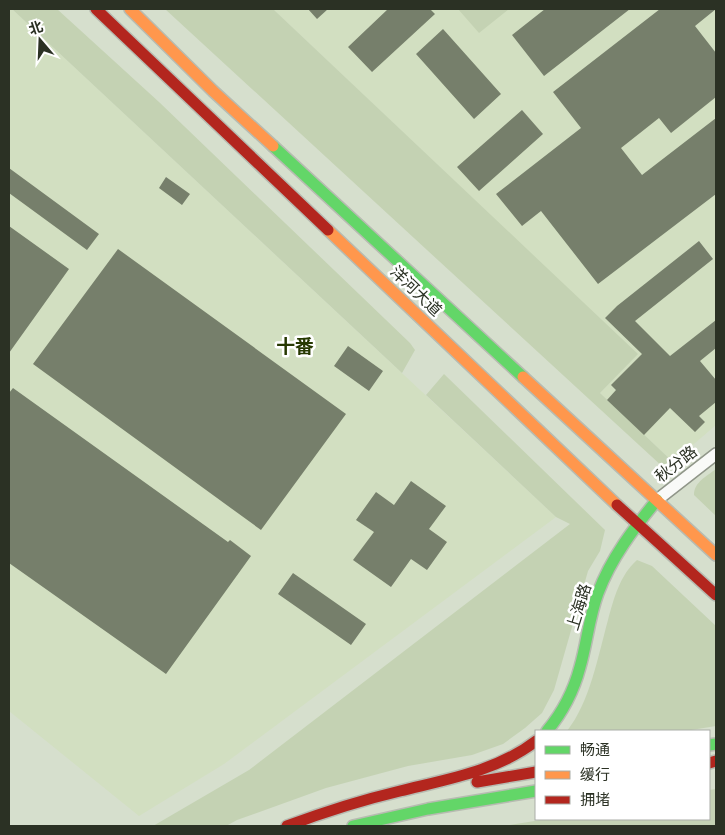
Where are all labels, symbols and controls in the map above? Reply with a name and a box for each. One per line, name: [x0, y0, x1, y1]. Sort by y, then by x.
north arrow: [15, 15, 65, 65]
text: 北: [27, 18, 45, 38]
street label: 洋河大道: [386, 262, 446, 320]
district label: 十番: [276, 335, 314, 358]
street label: 秋分路: [651, 442, 701, 486]
street label: 上海路: [563, 581, 595, 633]
legend: [535, 730, 710, 820]
text: 畅通: [580, 741, 610, 759]
text: 缓行: [580, 766, 610, 784]
text: 拥堵: [580, 791, 610, 809]

